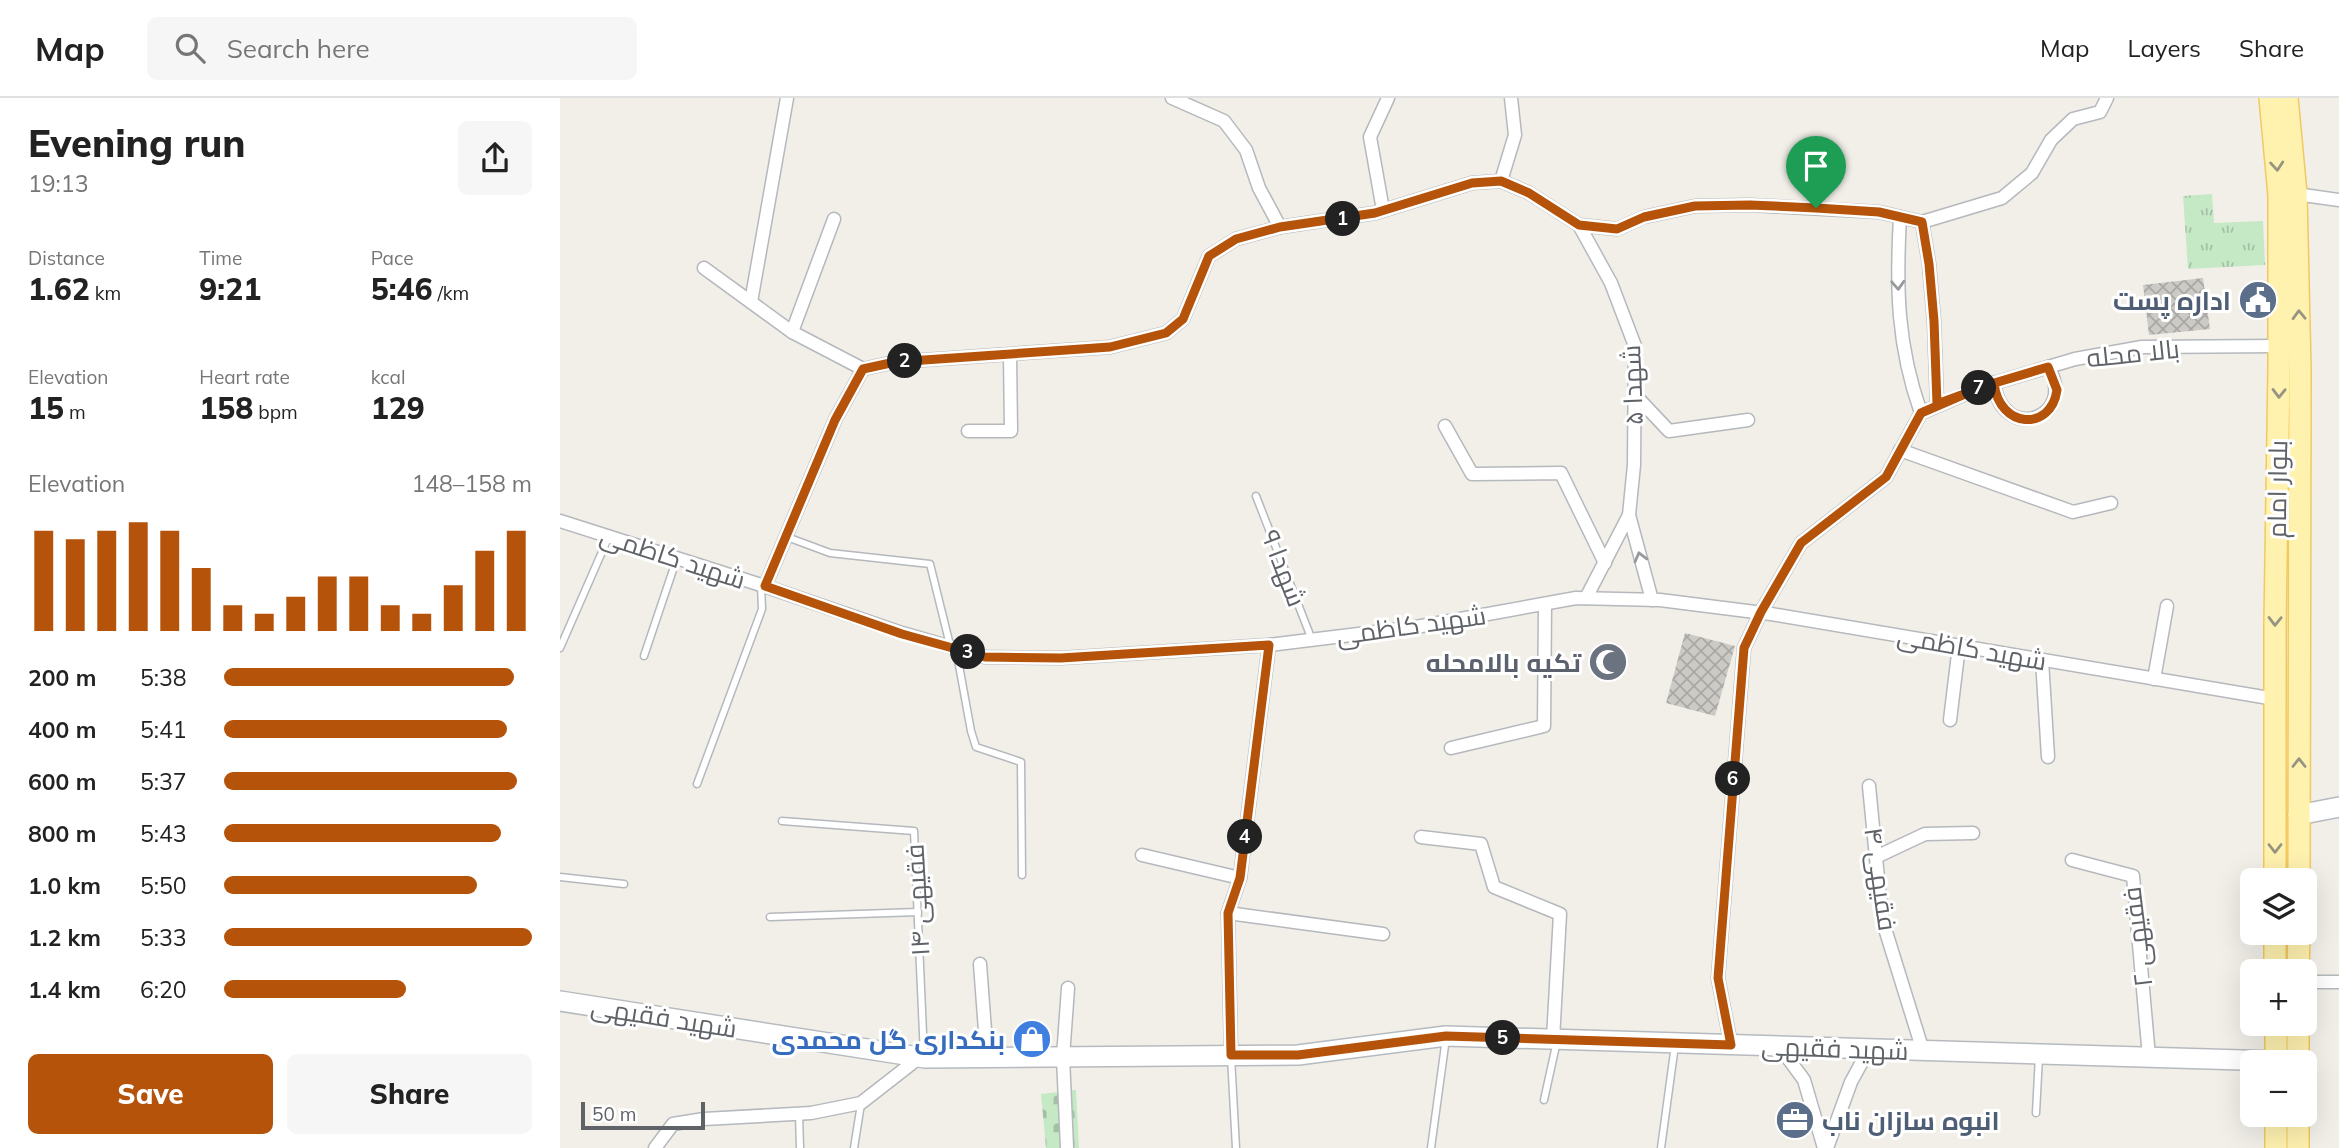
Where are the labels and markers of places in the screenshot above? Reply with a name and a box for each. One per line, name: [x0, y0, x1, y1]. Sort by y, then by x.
pin: [1786, 136, 1846, 208]
pin: 1: [1326, 202, 1360, 236]
public building icon: اداره پست: [2237, 279, 2279, 321]
place label: اداره پست: [2113, 284, 2231, 319]
pin: 2: [888, 344, 922, 378]
pin: 7: [1962, 370, 1996, 406]
pin: 3: [950, 634, 986, 670]
mosque icon: تکیه بالامحله: [1587, 641, 1629, 683]
place label: تکیه بالامحله: [1426, 646, 1582, 679]
pin: 6: [1716, 762, 1750, 796]
pin: 4: [1228, 820, 1262, 854]
shop icon: بنکداری گل محمدی: [1011, 1018, 1053, 1060]
pin: 5: [1486, 1020, 1520, 1056]
place label: بنکداری گل محمدی: [771, 1023, 1005, 1056]
office icon: انبوه سازان ناب: [1774, 1099, 1816, 1141]
place label: انبوه سازان ناب: [1822, 1104, 2000, 1137]

